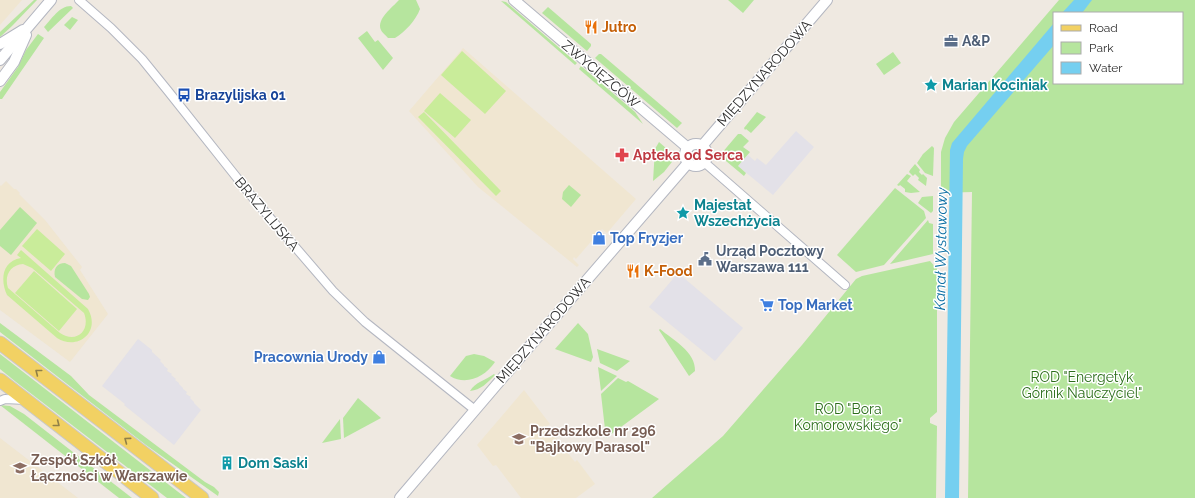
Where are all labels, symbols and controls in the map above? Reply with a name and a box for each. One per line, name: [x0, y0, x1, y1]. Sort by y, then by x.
legend: [1053, 12, 1183, 84]
street label: MIĘDZYNARODOWA: [714, 16, 815, 129]
restaurant icon: Jutro: [583, 19, 599, 35]
place label: Jutro: [602, 19, 637, 35]
text: Road: [1089, 21, 1118, 35]
office icon: A&P: [943, 33, 959, 49]
place label: A&P: [962, 33, 990, 49]
street label: ZWYCIĘZCÓW: [559, 36, 644, 111]
text: Park: [1089, 41, 1114, 55]
text: Water: [1089, 61, 1123, 75]
place icon: Marian Kociniak: [923, 77, 939, 93]
place label: Marian Kociniak: [942, 77, 1048, 93]
bus stop icon: Brazylijska 01: [176, 87, 192, 103]
place label: Brazylijska 01: [195, 87, 286, 103]
pharmacy icon: Apteka od Serca: [614, 147, 630, 163]
place label: Apteka od Serca: [633, 147, 743, 163]
street label: BRAZYLIJSKA: [232, 174, 303, 254]
water label: Kanał Wystawowy: [931, 187, 951, 311]
place label: Majestat Wszechżycia: [694, 197, 780, 229]
place icon: Majestat Wszechżycia: [675, 205, 691, 221]
shop icon: Top Fryzjer: [591, 230, 607, 246]
place label: Top Fryzjer: [610, 230, 684, 246]
place label: Urząd Pocztowy Warszawa 111: [716, 243, 824, 275]
public building icon: Urząd Pocztowy Warszawa 111: [697, 251, 713, 267]
restaurant icon: K-Food: [625, 263, 641, 279]
place label: K-Food: [644, 263, 693, 279]
street label: MIĘDZYNARODOWA: [493, 273, 594, 386]
supermarket icon: Top Market: [759, 297, 775, 313]
place label: Top Market: [778, 297, 853, 313]
place label: Pracownia Urody: [254, 349, 368, 365]
shop icon: Pracownia Urody: [371, 349, 387, 365]
one-way arrow: [35, 369, 42, 376]
park label: ROD "Energetyk Górnik Nauczyciel": [1022, 369, 1142, 401]
park label: ROD "Bora Komorowskiego": [794, 401, 902, 433]
one-way arrow: [53, 419, 60, 426]
place label: Przedszkole nr 296 "Bajkowy Parasol": [530, 423, 656, 455]
school or university icon: Przedszkole nr 296 "Bajkowy Parasol": [511, 431, 527, 447]
one-way arrow: [124, 438, 131, 445]
place label: Zespół Szkół Łączności w Warszawie: [30, 452, 188, 484]
building icon: Dom Saski: [219, 455, 235, 471]
place label: Dom Saski: [238, 455, 308, 471]
school or university icon: Zespół Szkół Łączności w Warszawie: [12, 460, 28, 476]

